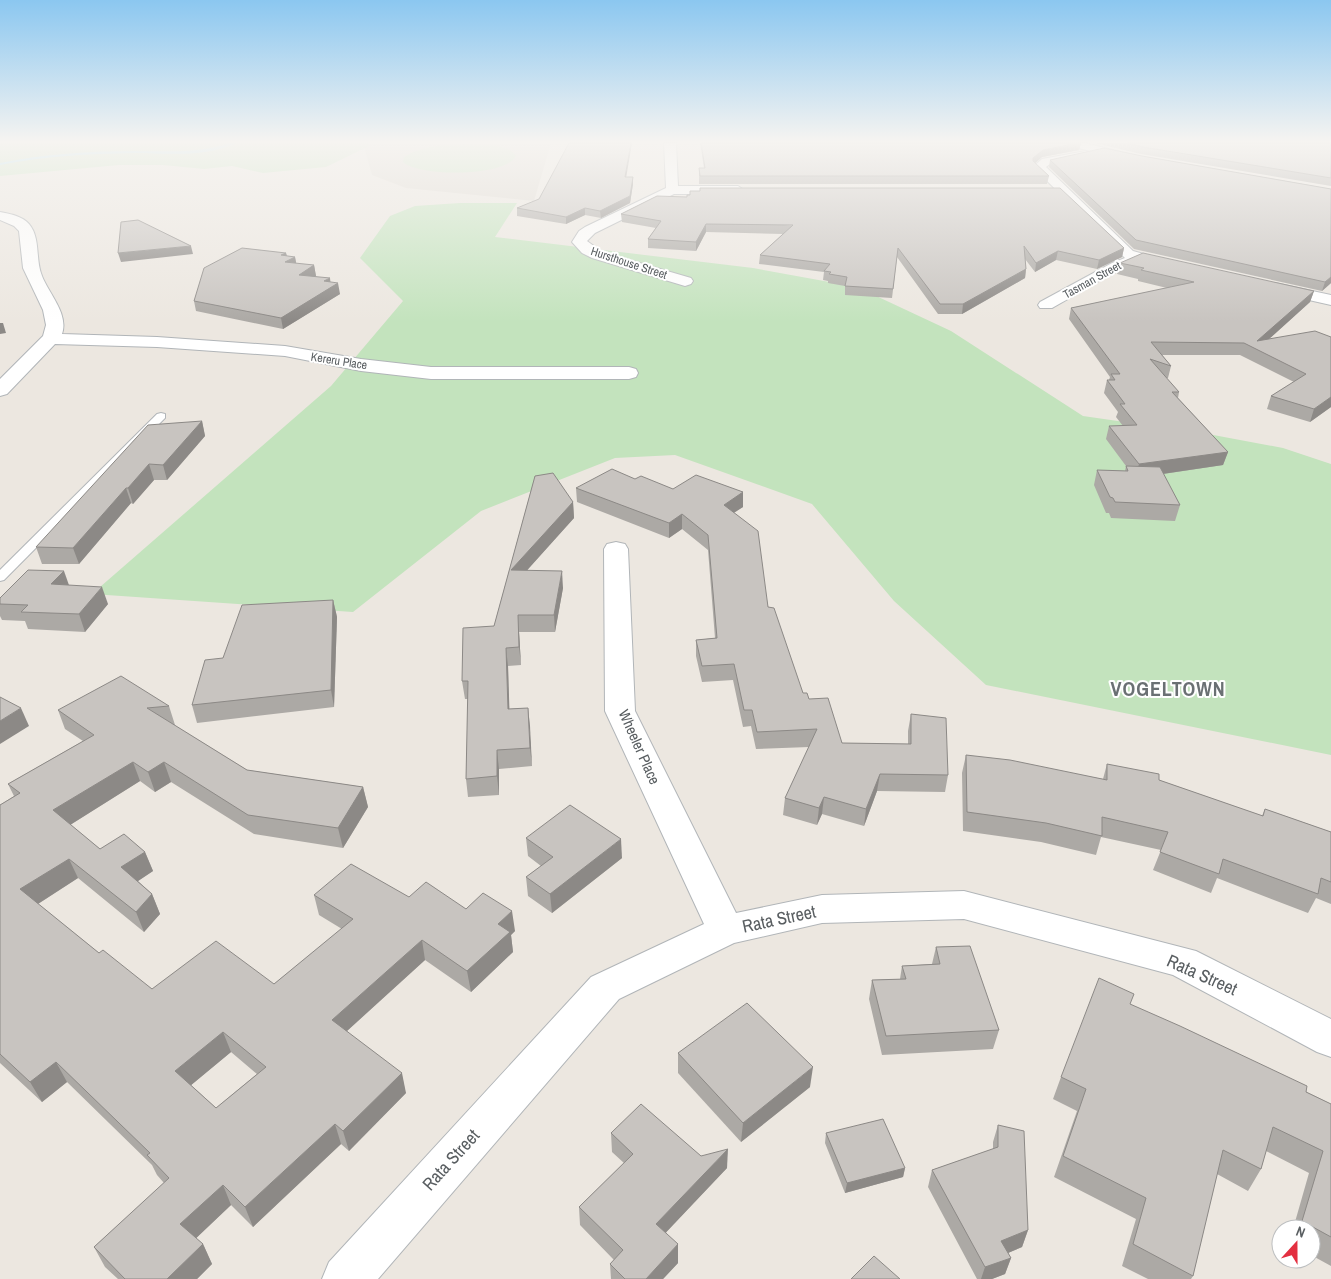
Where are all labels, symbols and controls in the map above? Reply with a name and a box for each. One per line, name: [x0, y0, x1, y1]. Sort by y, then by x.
street label: Hursthouse Street: [589, 243, 669, 283]
street label: Tasman Street: [1060, 257, 1124, 302]
street label: Kereru Place: [310, 349, 368, 373]
district label: VOGELTOWN: [1110, 675, 1226, 702]
street label: Wheeler Place: [614, 706, 665, 788]
street label: Rata Street: [740, 899, 818, 939]
street label: Rata Street: [1163, 948, 1241, 1001]
street label: Rata Street: [416, 1124, 485, 1196]
north arrow: [1271, 1219, 1321, 1269]
text: N: [1294, 1222, 1308, 1242]

